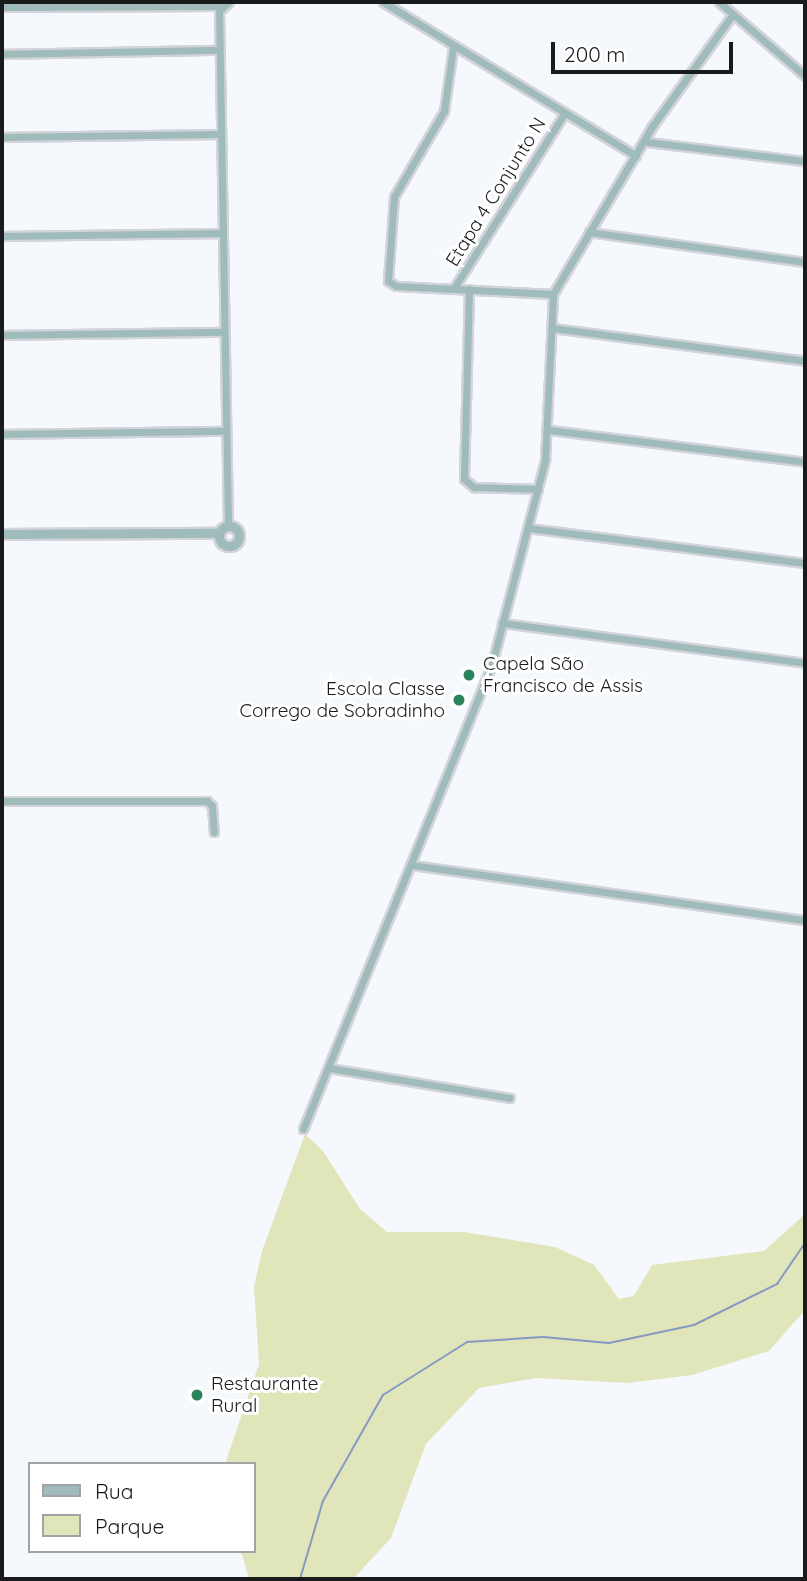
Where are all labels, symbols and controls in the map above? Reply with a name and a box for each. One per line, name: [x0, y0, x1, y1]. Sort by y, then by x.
scale bar: [555, 28, 737, 72]
text: 200 m: [564, 41, 626, 67]
street label: Etapa 4 Conjunto N: [441, 114, 551, 270]
place label: Capela São Francisco de Assis: [483, 653, 643, 697]
marker: Capela São Francisco de Assis: [461, 667, 477, 683]
place label: Escola Classe Corrego de Sobradinho: [240, 678, 445, 722]
marker: Escola Classe Corrego de Sobradinho: [451, 692, 467, 708]
place label: Restaurante Rural: [211, 1373, 319, 1417]
marker: Restaurante Rural: [189, 1387, 205, 1403]
legend: [28, 1462, 256, 1553]
text: Rua: [95, 1478, 134, 1504]
text: Parque: [95, 1513, 164, 1539]

